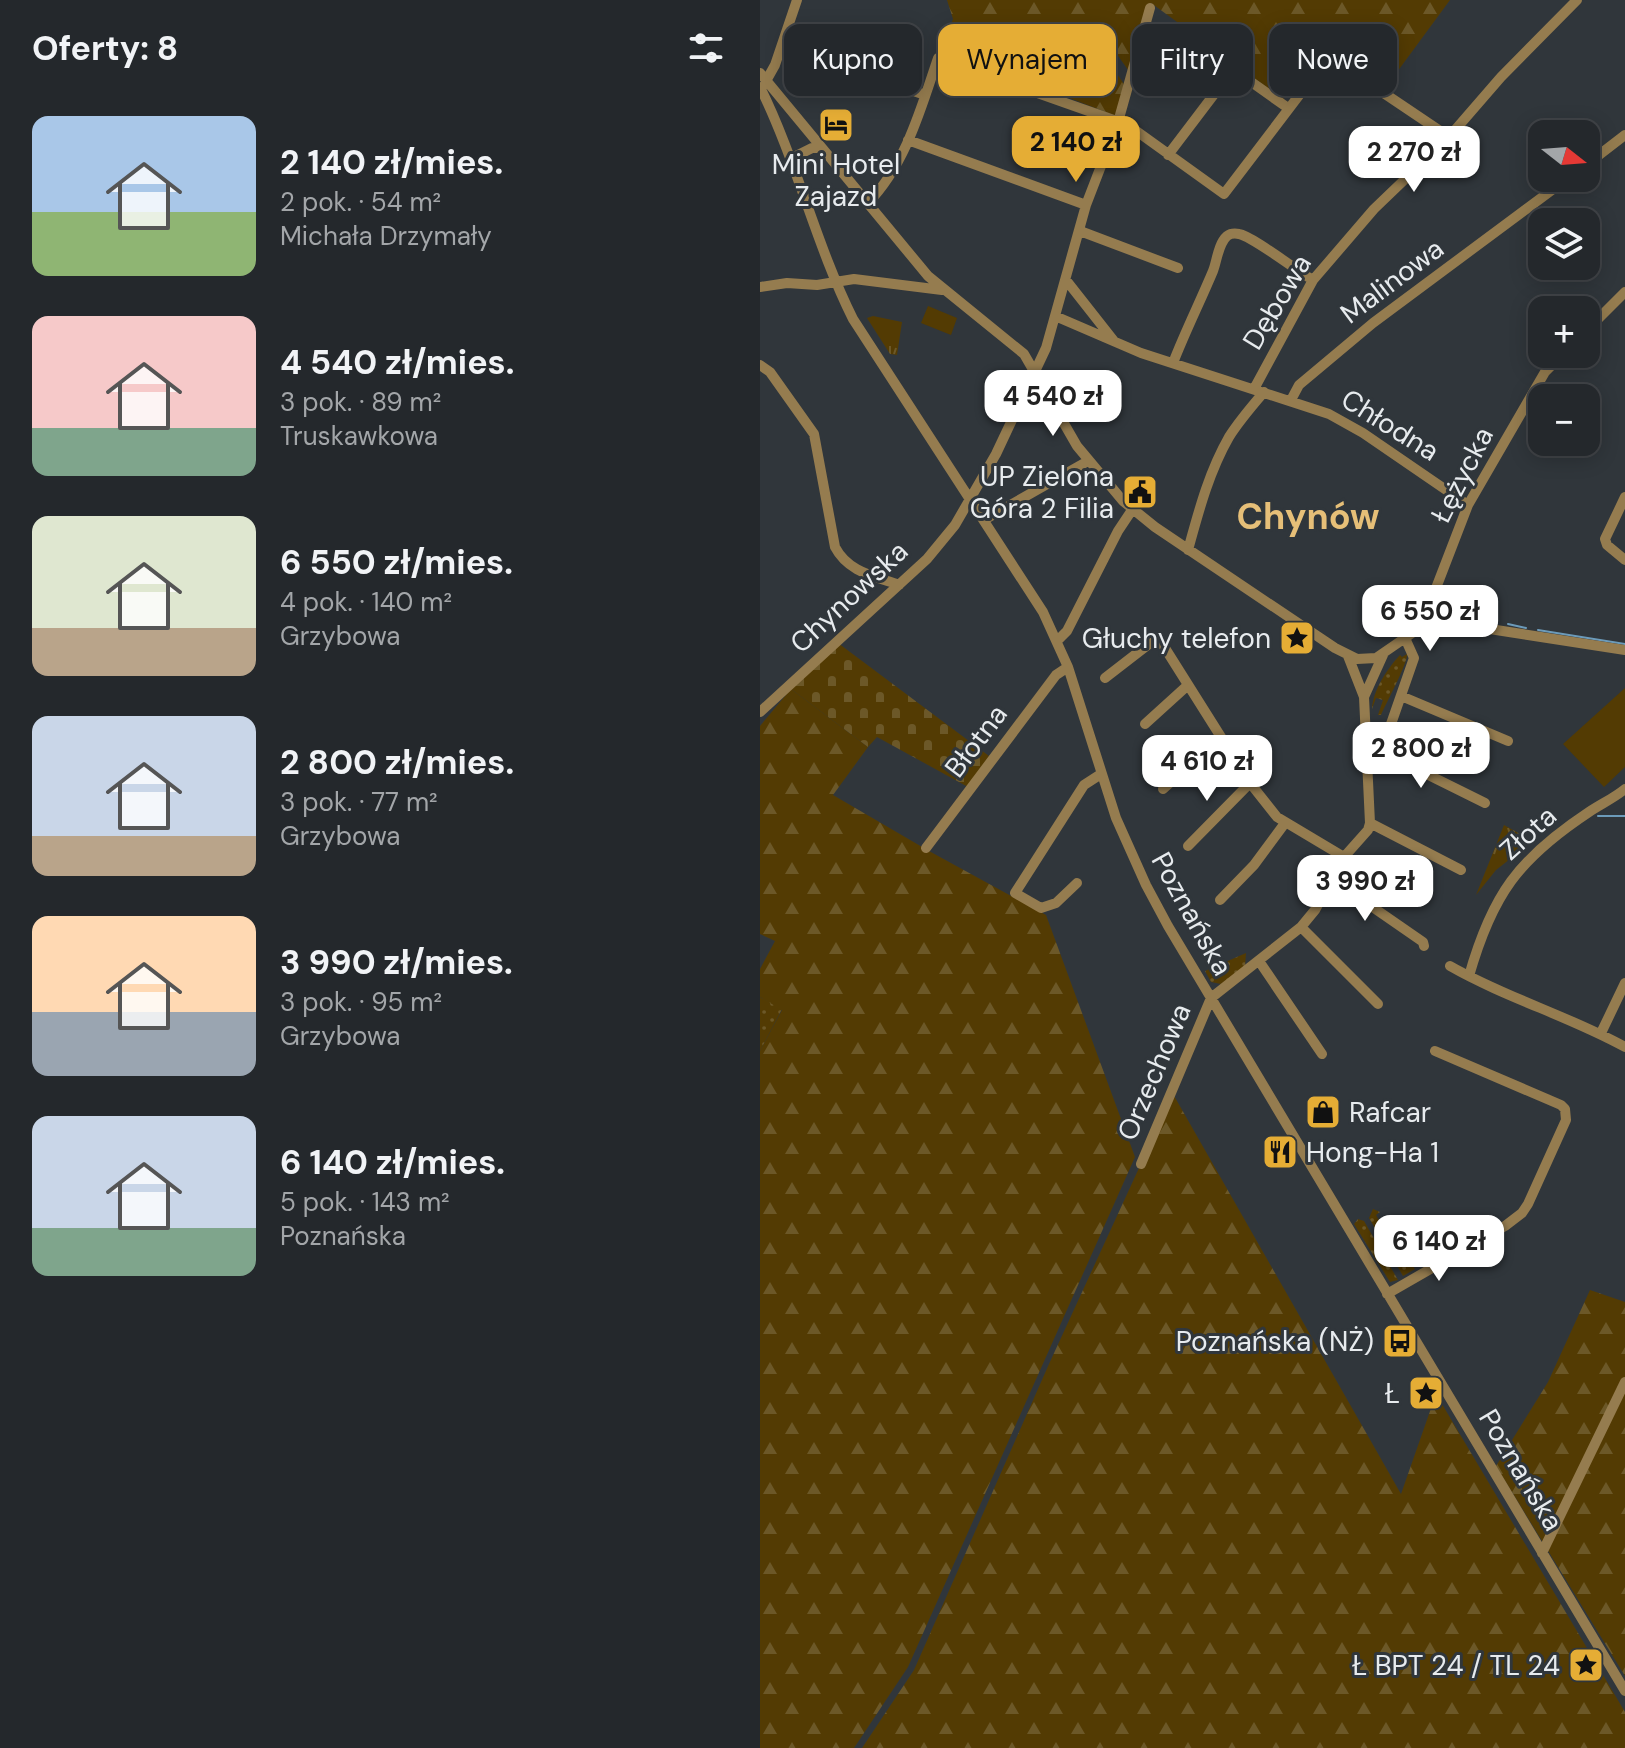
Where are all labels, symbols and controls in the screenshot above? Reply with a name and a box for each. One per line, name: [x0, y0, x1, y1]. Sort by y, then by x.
chip: Kupno: [784, 24, 922, 96]
chip: Wynajem: [938, 24, 1116, 96]
chip: Filtry: [1132, 24, 1253, 96]
chip: Nowe: [1269, 24, 1397, 96]
text: Oferty: 8: [32, 26, 178, 71]
icon: filters: [684, 26, 728, 70]
hotel icon: Mini Hotel Zajazd: [817, 106, 855, 144]
pin: 2 140 zł: [993, 116, 1159, 184]
north arrow: [1528, 120, 1600, 192]
map controls: [1528, 120, 1600, 456]
text: 2 140 zł: [1030, 125, 1122, 159]
pin: 2 270 zł: [1331, 126, 1497, 194]
text: 2 270 zł: [1367, 135, 1461, 169]
text: 2 140 zł/mies.: [280, 140, 503, 185]
place label: Mini Hotel Zajazd: [772, 146, 900, 215]
icon: home: [96, 148, 192, 244]
text: 2 pok. · 54 m²: [280, 185, 441, 219]
button: layers: [1528, 208, 1600, 280]
text: Michała Drzymały: [280, 219, 492, 253]
street label: Malinowa: [1333, 230, 1451, 332]
street label: Dębowa: [1234, 248, 1320, 356]
button: +: [1528, 296, 1600, 368]
text: 4 540 zł/mies.: [280, 340, 514, 385]
icon: home: [96, 348, 192, 444]
pin: 4 540 zł: [970, 370, 1136, 438]
text: 4 540 zł: [1003, 379, 1103, 413]
street label: Chłodna: [1334, 381, 1446, 469]
button: −: [1528, 384, 1600, 456]
text: 3 pok. · 89 m²: [280, 385, 441, 419]
text: Truskawkowa: [280, 419, 438, 453]
street label: Łężycka: [1422, 421, 1502, 529]
place label: UP Zielona Góra 2 Filia: [970, 458, 1114, 527]
public building icon: UP Zielona Góra 2 Filia: [1121, 473, 1159, 511]
district label: Chynów: [1237, 493, 1380, 540]
street label: Chynowska: [782, 533, 916, 661]
text: 6 550 zł/mies.: [280, 540, 513, 585]
icon: home: [96, 548, 192, 644]
text: 4 pok. · 140 m²: [280, 585, 452, 619]
pin: 6 550 zł: [1347, 585, 1513, 653]
text: 6 550 zł: [1380, 594, 1480, 628]
text: Grzybowa: [280, 619, 400, 653]
place icon: Głuchy telefon: [1278, 619, 1316, 657]
place label: Głuchy telefon: [1082, 620, 1271, 657]
street label: Błotna: [936, 697, 1016, 785]
pin: 2 800 zł: [1338, 722, 1504, 790]
text: 2 800 zł: [1371, 731, 1471, 765]
pin: 4 610 zł: [1124, 735, 1290, 803]
text: 2 800 zł/mies.: [280, 740, 514, 785]
text: 4 610 zł: [1160, 744, 1254, 778]
icon: home: [96, 748, 192, 844]
text: 3 pok. · 77 m²: [280, 785, 438, 819]
street label: Złota: [1492, 798, 1564, 868]
text: Grzybowa: [280, 819, 400, 853]
street label: Poznańska: [1143, 846, 1241, 982]
pin: 3 990 zł: [1282, 855, 1448, 923]
text: 3 990 zł: [1315, 864, 1415, 898]
text: 3 990 zł/mies.: [280, 940, 513, 985]
icon: home: [96, 948, 192, 1044]
text: 3 pok. · 95 m²: [280, 985, 442, 1019]
street label: Orzechowa: [1109, 998, 1199, 1146]
text: Grzybowa: [280, 1019, 400, 1053]
shop icon: Rafcar: [1304, 1093, 1342, 1131]
place label: Rafcar: [1349, 1094, 1431, 1131]
restaurant icon: Hong-Ha 1: [1261, 1133, 1299, 1171]
place label: Hong-Ha 1: [1306, 1134, 1439, 1171]
text: 6 140 zł/mies.: [280, 1140, 505, 1185]
icon: home: [96, 1148, 192, 1244]
text: 5 pok. · 143 m²: [280, 1185, 450, 1219]
pin: 6 140 zł: [1356, 1215, 1522, 1283]
text: Poznańska: [280, 1219, 406, 1253]
text: 6 140 zł: [1392, 1224, 1486, 1258]
bus stop icon: Poznańska (NŻ): [1381, 1322, 1419, 1360]
place label: Poznańska (NŻ): [1176, 1323, 1374, 1360]
place icon: Ł: [1407, 1374, 1445, 1412]
place label: Ł: [1385, 1375, 1400, 1412]
street label: Poznańska: [1470, 1402, 1572, 1538]
place icon: Ł BPT 24 / TL 24: [1567, 1646, 1605, 1684]
place label: Ł BPT 24 / TL 24: [1352, 1647, 1560, 1684]

